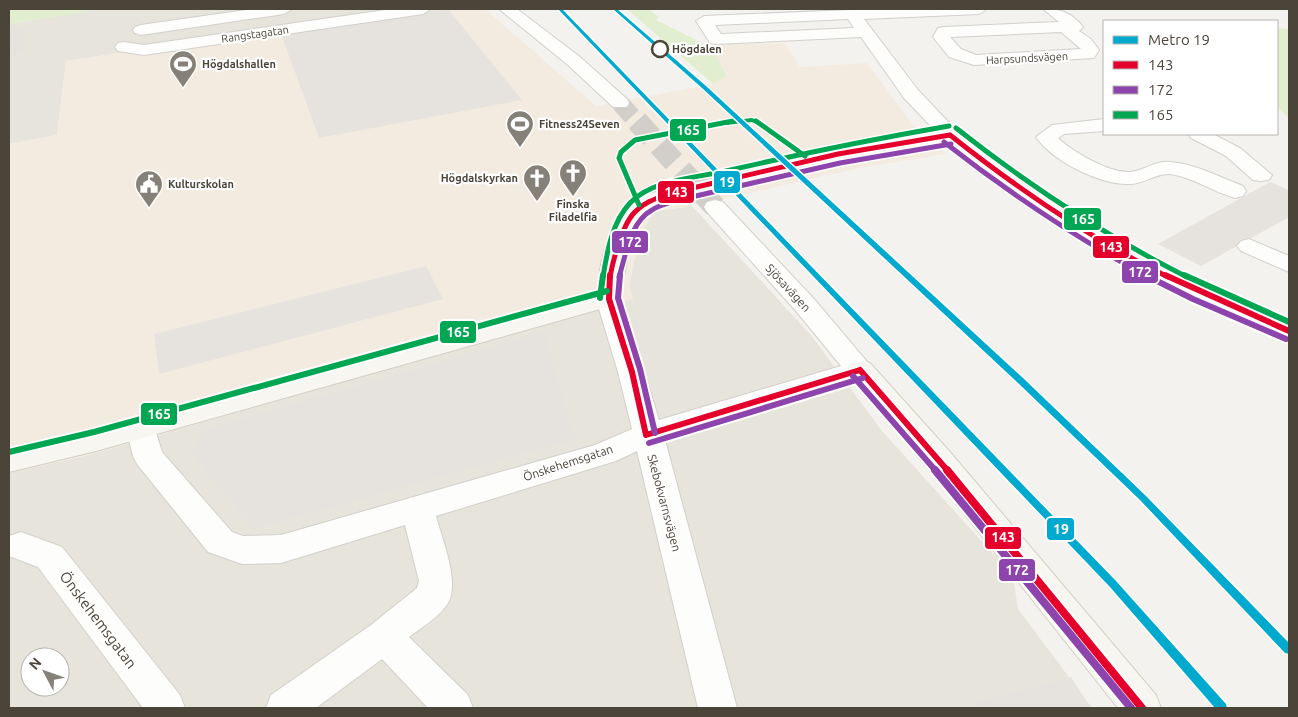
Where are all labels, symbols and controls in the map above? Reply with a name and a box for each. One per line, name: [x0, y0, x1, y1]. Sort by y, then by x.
legend: [1103, 20, 1278, 135]
street label: Rangstagatan: [220, 23, 290, 45]
text: Metro 19: [1148, 31, 1210, 48]
marker: Högdalen: [651, 40, 669, 58]
place label: Högdalen: [672, 43, 722, 55]
sports icon: Högdalshallen: [168, 49, 198, 88]
street label: Harpsundsvägen: [986, 50, 1068, 66]
text: 143: [1148, 56, 1173, 73]
place label: Högdalshallen: [202, 58, 276, 70]
text: 172: [1148, 81, 1173, 98]
text: 165: [1148, 106, 1173, 123]
sports icon: Fitness24Seven: [505, 109, 535, 148]
place label: Fitness24Seven: [539, 118, 620, 130]
line badge: 165: [669, 118, 707, 142]
text: 165: [676, 122, 700, 138]
church icon: Finska Filadelfia: [558, 158, 588, 197]
church icon: Högdalskyrkan: [522, 163, 552, 202]
public building icon: Kulturskolan: [134, 169, 164, 208]
line badge: 19: [713, 170, 741, 194]
place label: Högdalskyrkan: [441, 172, 518, 184]
text: 19: [719, 174, 735, 190]
place label: Kulturskolan: [168, 178, 234, 190]
line badge: 143: [657, 180, 695, 204]
text: 143: [664, 184, 688, 200]
place label: Finska Filadelfia: [549, 198, 597, 223]
line badge: 165: [1063, 207, 1102, 231]
text: 165: [1071, 211, 1095, 227]
line badge: 172: [611, 230, 649, 254]
text: 172: [618, 234, 642, 250]
line badge: 143: [1092, 235, 1130, 259]
text: 143: [1099, 239, 1123, 255]
line badge: 172: [1121, 260, 1159, 284]
street label: Sjösavägen: [763, 261, 814, 314]
text: 172: [1128, 264, 1152, 280]
line badge: 165: [439, 320, 477, 344]
text: 165: [446, 324, 470, 340]
line badge: 165: [140, 402, 178, 426]
text: 165: [147, 406, 171, 422]
street label: Önskehemsgatan: [521, 442, 614, 483]
street label: Skebokvarnsvägen: [645, 453, 684, 553]
line badge: 19: [1046, 517, 1075, 541]
text: 19: [1053, 521, 1069, 537]
line badge: 143: [984, 526, 1022, 550]
text: 143: [991, 529, 1015, 545]
line badge: 172: [998, 558, 1036, 582]
text: 172: [1005, 562, 1029, 578]
street label: Önskehemsgatan: [56, 568, 140, 672]
north arrow: [20, 647, 70, 697]
text: N: [26, 654, 45, 673]

